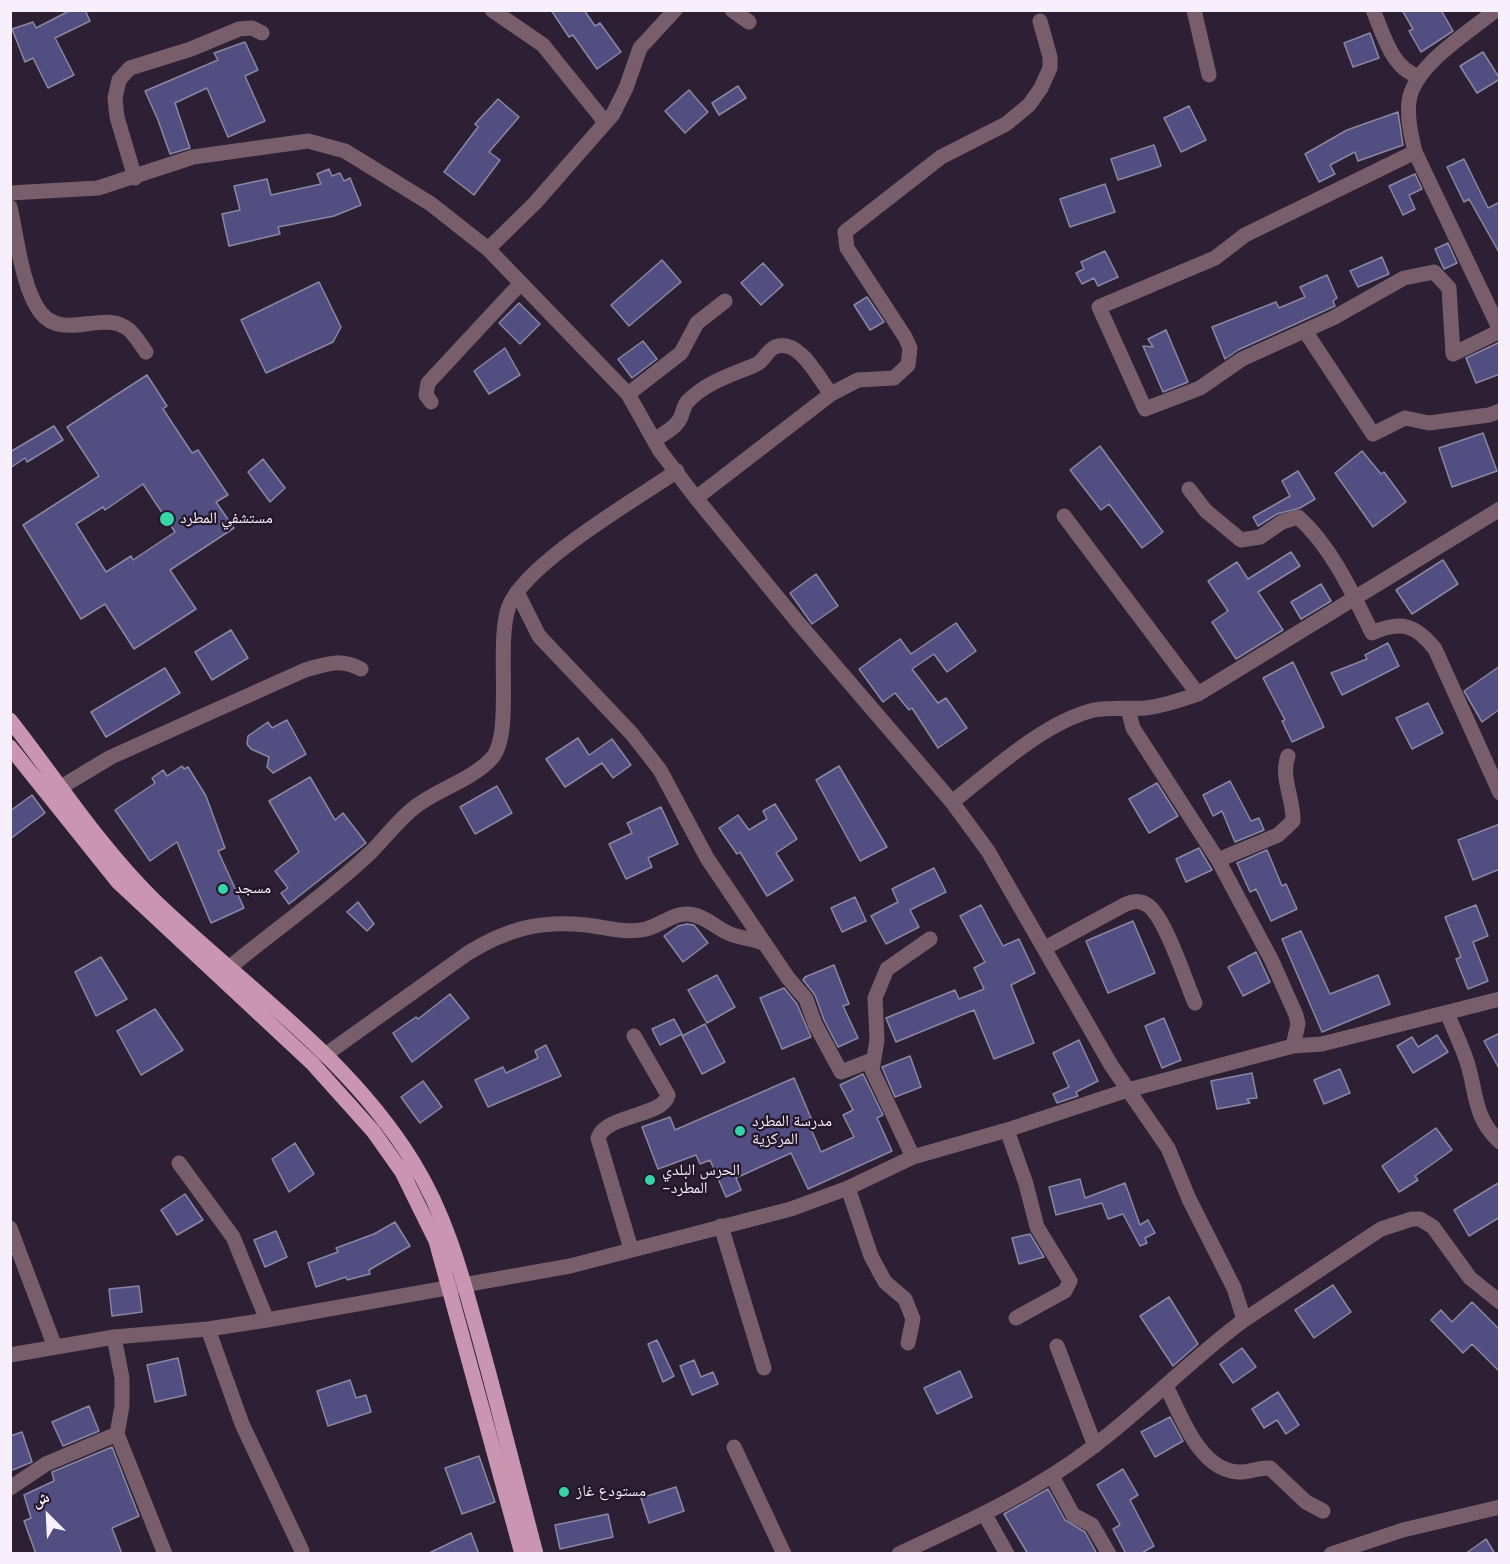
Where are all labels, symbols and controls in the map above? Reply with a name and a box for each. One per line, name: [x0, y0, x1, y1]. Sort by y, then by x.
place label: مستشفي المطرد: [180, 509, 273, 529]
marker: مستشفي المطرد: [158, 510, 176, 528]
place label: مسجد: [235, 879, 271, 899]
marker: مسجد: [216, 882, 230, 896]
place label: مدرسة المطرد المركزية: [752, 1112, 832, 1150]
marker: مدرسة المطرد المركزية: [733, 1124, 747, 1138]
place label: الحرس البلدي -المطرد: [662, 1161, 740, 1199]
marker: الحرس البلدي -المطرد: [643, 1173, 657, 1187]
place label: مستودع غاز: [576, 1482, 646, 1502]
marker: مستودع غاز: [557, 1485, 571, 1499]
north arrow: [18, 1486, 78, 1546]
text: ش: [28, 1486, 52, 1512]

